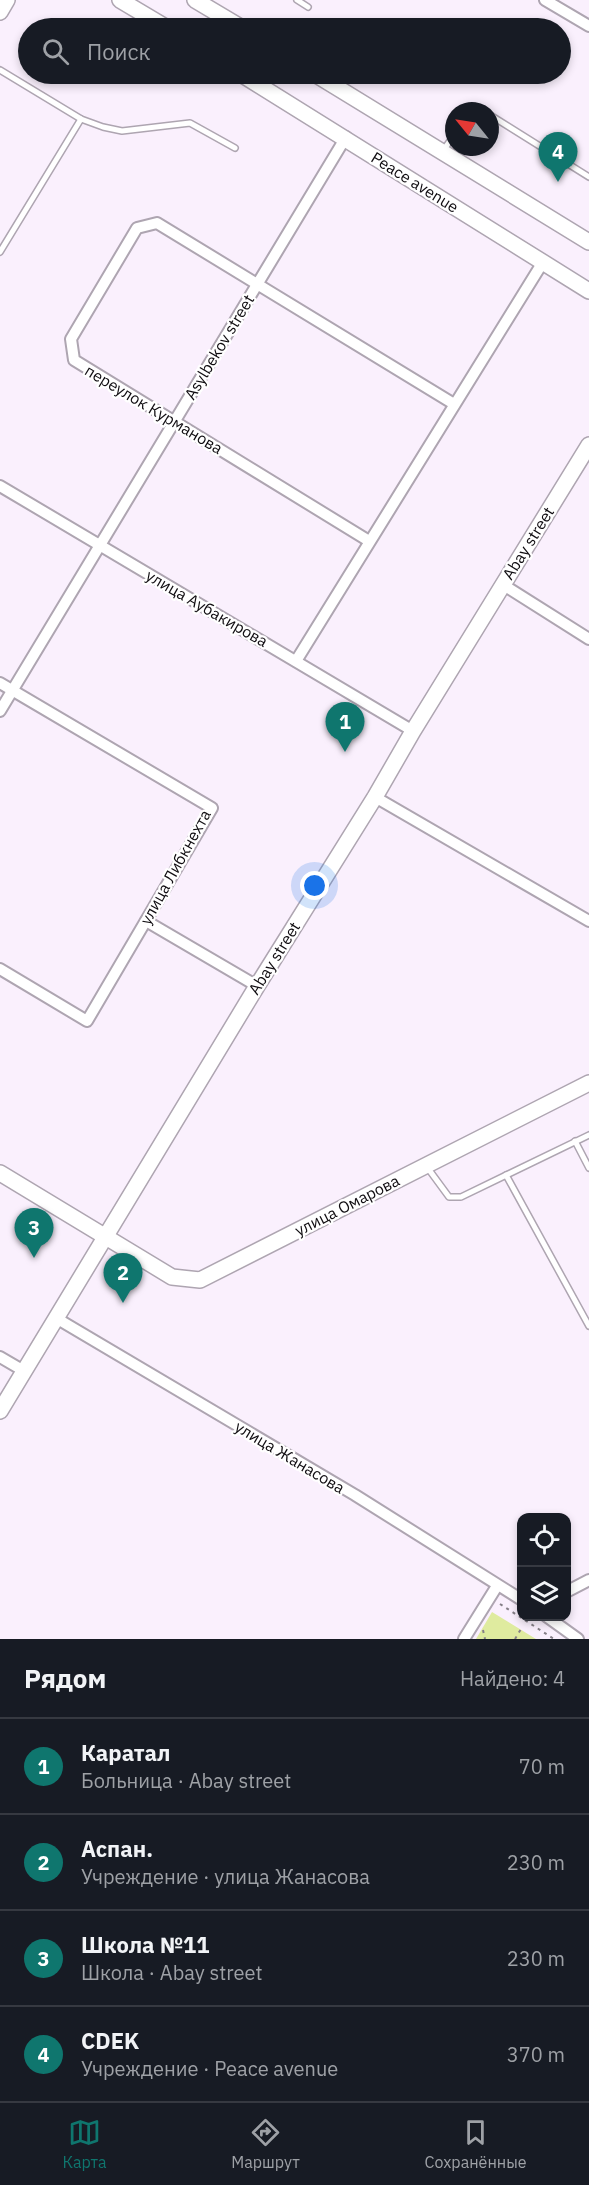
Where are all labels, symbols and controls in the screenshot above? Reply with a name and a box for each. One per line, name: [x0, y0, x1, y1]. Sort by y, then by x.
search box: [18, 18, 571, 84]
icon: search: [39, 35, 72, 68]
text: Поиск: [87, 37, 151, 66]
north arrow: [445, 102, 499, 156]
pin: 4: [538, 132, 578, 182]
street label: Peace avenue: [368, 147, 463, 217]
street label: Asylbekov street: [180, 291, 258, 403]
street label: переулок Курманова: [82, 360, 227, 458]
street label: Abay street: [498, 503, 558, 583]
street label: улица Аубакирова: [142, 565, 272, 651]
pin: 1: [326, 702, 364, 752]
street label: улица Либкнехта: [135, 806, 215, 928]
your location: [300, 871, 329, 900]
street label: Abay street: [244, 918, 304, 998]
street label: улица Омарова: [291, 1170, 403, 1240]
pin: 3: [15, 1208, 54, 1258]
pin: 2: [104, 1254, 142, 1303]
street label: улица Жанасова: [232, 1416, 349, 1498]
map controls: [517, 1513, 571, 1621]
button: locate: [517, 1513, 571, 1567]
button: layers: [517, 1567, 571, 1621]
text: Рядом: [24, 1661, 106, 1695]
text: Найдено: 4: [460, 1665, 565, 1692]
text: Каратал: [81, 1738, 171, 1767]
text: 1: [38, 1753, 50, 1780]
text: 70 m: [519, 1753, 565, 1780]
text: Больница · Abay street: [81, 1767, 291, 1794]
text: Аспан.: [81, 1834, 153, 1863]
text: 2: [38, 1849, 50, 1876]
text: 230 m: [507, 1849, 565, 1876]
text: Учреждение · улица Жанасова: [81, 1863, 370, 1890]
text: Школа №11: [81, 1930, 210, 1959]
text: 3: [38, 1945, 50, 1972]
text: 230 m: [507, 1945, 565, 1972]
text: Школа · Abay street: [81, 1959, 262, 1986]
text: CDEK: [81, 2026, 139, 2055]
text: 4: [38, 2041, 50, 2068]
text: 370 m: [507, 2041, 565, 2068]
text: Учреждение · Peace avenue: [81, 2055, 338, 2082]
tab: Карта: [62, 2116, 106, 2172]
tab: Маршрут: [231, 2116, 300, 2172]
tab: Сохранённые: [425, 2116, 527, 2172]

